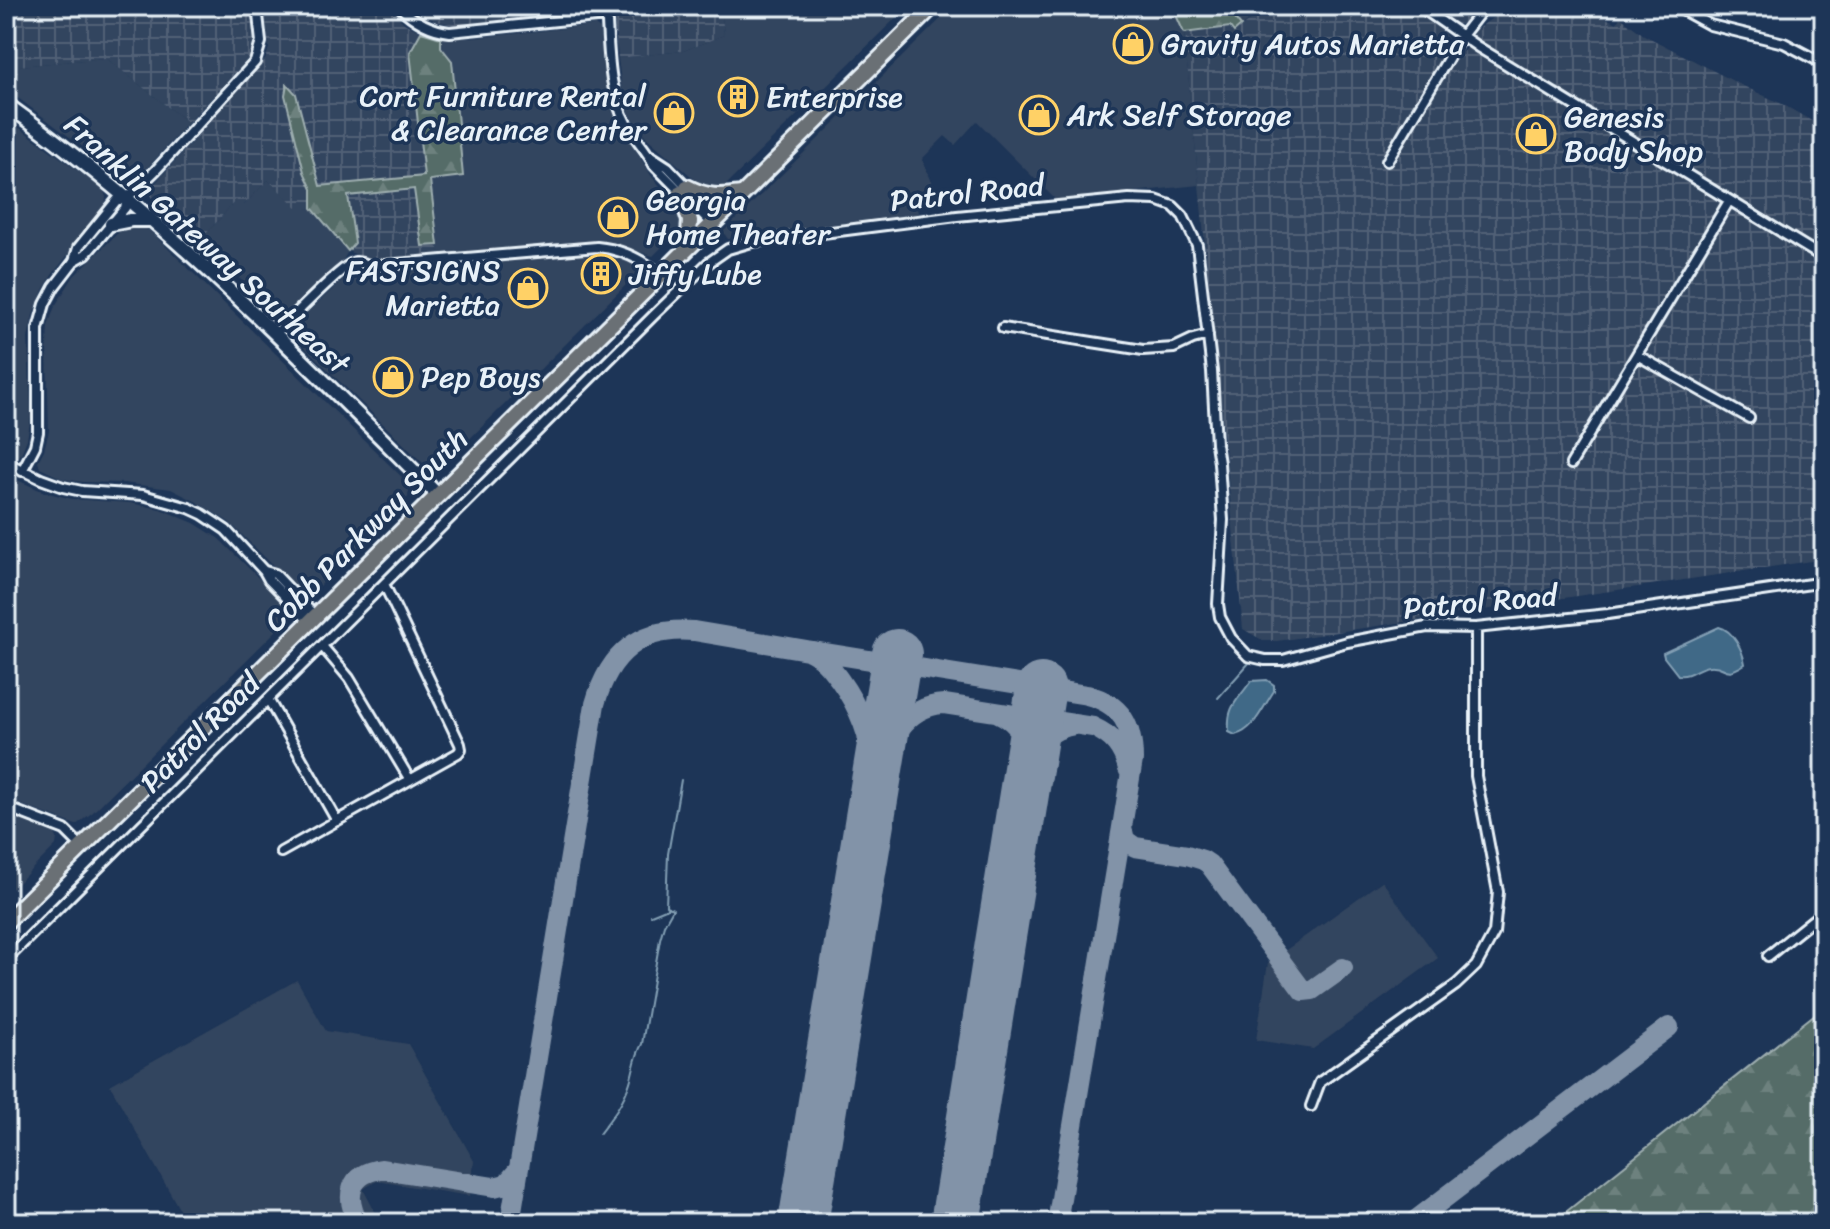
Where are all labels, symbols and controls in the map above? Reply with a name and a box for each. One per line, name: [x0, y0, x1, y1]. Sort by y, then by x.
place label: Gravity Autos Marietta: [1161, 17, 1465, 71]
shop icon: Gravity Autos Marietta: [1112, 23, 1154, 65]
place label: Cort Furniture Rental & Clearance Center: [359, 69, 648, 157]
place label: Enterprise: [766, 70, 903, 124]
building icon: Enterprise: [717, 76, 759, 118]
place label: Ark Self Storage: [1066, 88, 1292, 142]
place label: Genesis Body Shop: [1564, 90, 1703, 178]
shop icon: Cort Furniture Rental & Clearance Center: [653, 92, 695, 134]
shop icon: Ark Self Storage: [1018, 94, 1060, 136]
street label: Franklin Gateway Southeast: [51, 100, 364, 389]
shop icon: Genesis Body Shop: [1515, 113, 1557, 155]
street label: Patrol Road: [887, 158, 1049, 228]
place label: Georgia Home Theater: [646, 173, 831, 261]
shop icon: Georgia Home Theater: [597, 196, 639, 238]
place label: FASTSIGNS Marietta: [346, 244, 500, 332]
place label: Jiffy Lube: [628, 247, 762, 301]
building icon: Jiffy Lube: [580, 253, 622, 295]
shop icon: FASTSIGNS Marietta: [507, 267, 549, 309]
place label: Pep Boys: [421, 350, 541, 404]
shop icon: Pep Boys: [372, 356, 414, 398]
street label: Cobb Parkway South: [250, 414, 482, 646]
street label: Patrol Road: [1401, 568, 1561, 636]
street label: Patrol Road: [126, 658, 275, 807]

